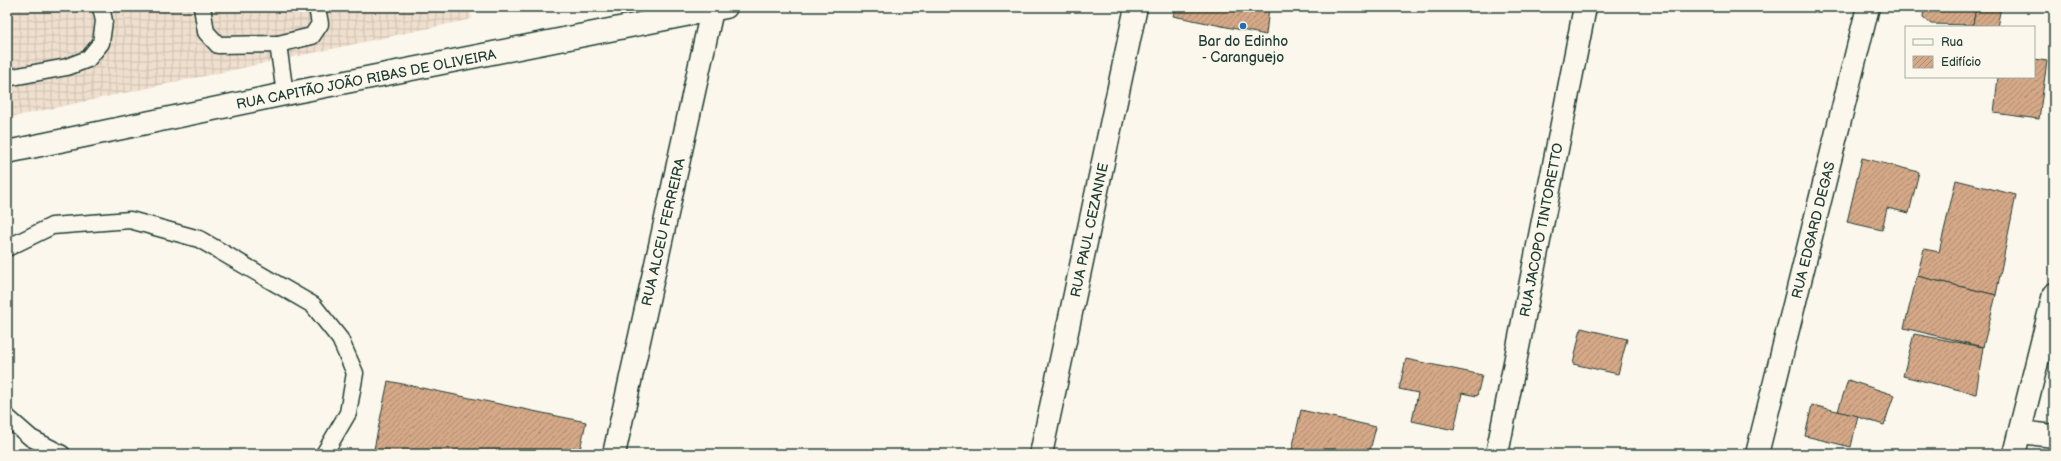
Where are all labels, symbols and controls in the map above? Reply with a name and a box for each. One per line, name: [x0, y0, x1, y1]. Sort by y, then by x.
marker: Bar do Edinho - Caranguejo: [1238, 21, 1248, 31]
legend: [1905, 26, 2035, 78]
place label: Bar do Edinho - Caranguejo: [1198, 33, 1288, 66]
text: Rua: [1941, 35, 1963, 50]
street label: RUA CAPITÃO JOÃO RIBAS DE OLIVEIRA: [235, 45, 498, 113]
text: Edifício: [1941, 55, 1981, 70]
street label: RUA JACOPO TINTORETTO: [1516, 141, 1567, 319]
street label: RUA ALCEU FERREIRA: [638, 156, 689, 308]
street label: RUA EDGARD DEGAS: [1788, 160, 1839, 300]
street label: RUA PAUL CEZANNE: [1067, 161, 1112, 299]

